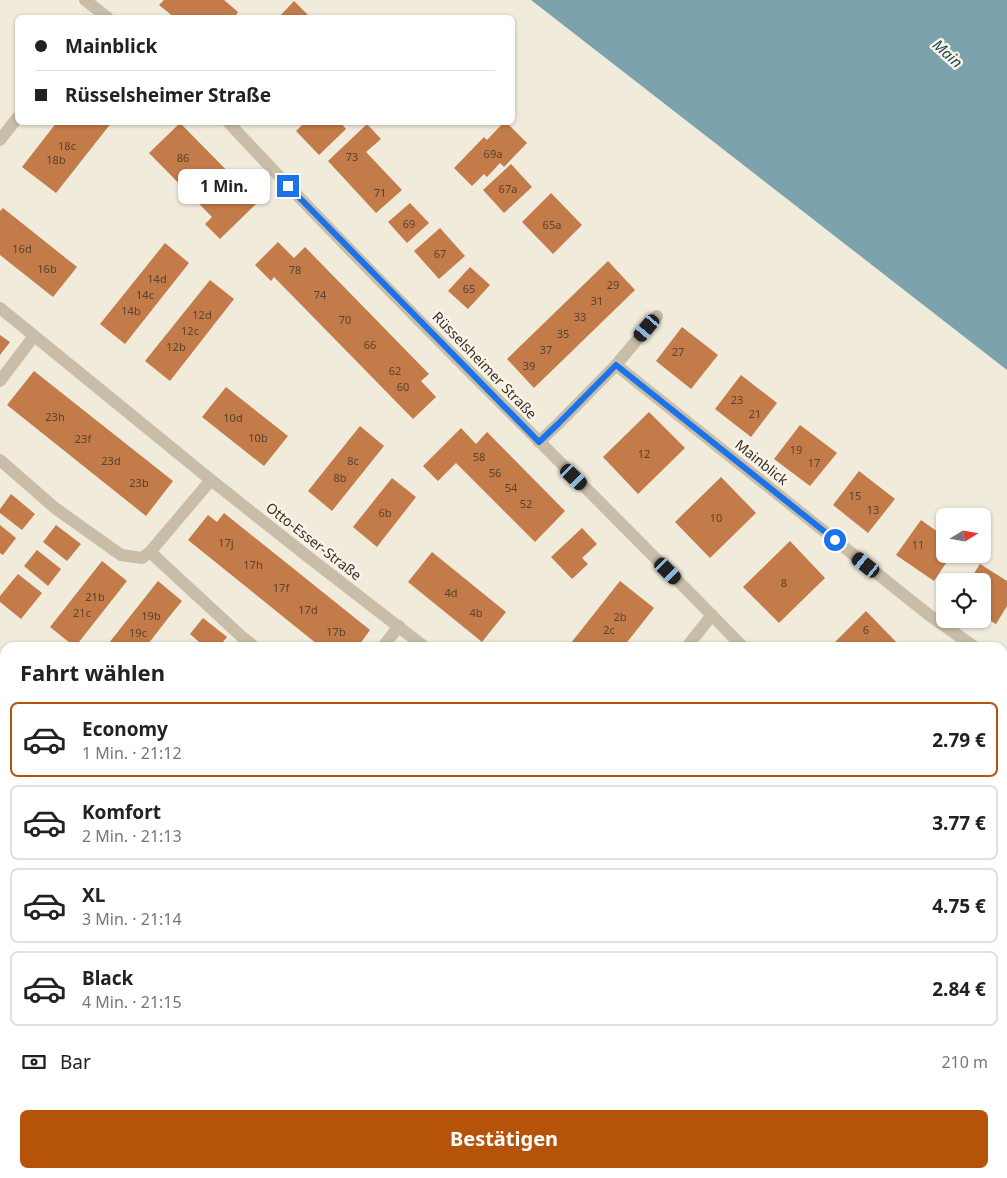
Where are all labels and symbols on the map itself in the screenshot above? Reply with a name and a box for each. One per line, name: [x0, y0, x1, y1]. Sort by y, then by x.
water label: Main: [929, 34, 967, 72]
house number: 18c: [58, 138, 76, 153]
house number: 69a: [484, 146, 502, 161]
house number: 73: [346, 149, 358, 164]
house number: 86: [177, 150, 189, 165]
house number: 18b: [46, 152, 66, 167]
callout: 1 Min.: [178, 168, 270, 204]
route end: [277, 175, 299, 197]
house number: 67a: [499, 181, 517, 196]
house number: 71: [374, 185, 386, 200]
house number: 69: [403, 216, 415, 231]
house number: 65a: [543, 217, 561, 232]
house number: 16d: [12, 241, 32, 256]
house number: 67: [434, 246, 446, 261]
house number: 16b: [37, 261, 57, 276]
house number: 78: [289, 262, 301, 277]
house number: 14d: [147, 271, 167, 286]
house number: 29: [607, 277, 619, 292]
house number: 65: [463, 281, 475, 296]
house number: 14c: [136, 287, 154, 302]
house number: 74: [314, 287, 327, 302]
house number: 31: [591, 293, 603, 308]
house number: 14b: [121, 303, 141, 318]
house number: 12d: [192, 307, 212, 322]
street label: Rüsselsheimer Straße: [429, 307, 541, 423]
house number: 33: [574, 309, 586, 324]
house number: 70: [339, 312, 351, 327]
car: [631, 312, 662, 344]
house number: 12c: [181, 323, 199, 338]
house number: 35: [557, 326, 569, 341]
house number: 66: [364, 337, 376, 352]
house number: 12b: [166, 339, 186, 354]
house number: 37: [540, 342, 552, 357]
house number: 27: [672, 344, 684, 359]
house number: 39: [523, 358, 535, 373]
house number: 62: [389, 363, 401, 378]
house number: 60: [397, 379, 409, 394]
house number: 23: [731, 392, 743, 407]
house number: 21: [749, 406, 761, 421]
house number: 23h: [45, 409, 65, 424]
house number: 10d: [223, 410, 243, 425]
house number: 10b: [248, 430, 268, 445]
house number: 23f: [75, 431, 92, 446]
street label: Mainblick: [732, 435, 793, 489]
house number: 19: [790, 442, 802, 457]
house number: 12: [638, 446, 650, 461]
house number: 58: [473, 449, 485, 464]
house number: 23d: [101, 453, 121, 468]
house number: 8c: [347, 453, 359, 468]
house number: 17: [808, 455, 820, 470]
car: [557, 461, 590, 493]
house number: 56: [489, 465, 501, 480]
house number: 8b: [333, 470, 347, 485]
house number: 23b: [129, 475, 149, 490]
house number: 54: [505, 480, 518, 495]
house number: 15: [849, 488, 861, 503]
house number: 52: [520, 496, 532, 511]
street label: Otto-Esser-Straße: [262, 498, 366, 584]
house number: 13: [867, 502, 879, 517]
house number: 6b: [378, 505, 392, 520]
north arrow: [936, 508, 991, 562]
house number: 10: [710, 510, 722, 525]
route start: [824, 529, 846, 551]
house number: 17j: [218, 535, 234, 550]
house number: 11: [912, 537, 924, 552]
car: [849, 550, 882, 580]
car: [652, 555, 683, 587]
house number: 17h: [243, 557, 263, 572]
house number: 8: [781, 575, 787, 590]
house number: 17f: [273, 580, 290, 595]
house number: 4d: [444, 585, 458, 600]
house number: 21b: [85, 589, 105, 604]
house number: 17d: [298, 602, 318, 617]
house number: 21c: [73, 605, 91, 620]
house number: 4b: [469, 605, 483, 620]
house number: 19b: [141, 608, 161, 623]
house number: 2b: [613, 609, 627, 624]
house number: 2c: [603, 622, 615, 637]
house number: 6: [863, 622, 869, 637]
house number: 17b: [326, 624, 346, 639]
house number: 19c: [129, 625, 147, 640]

